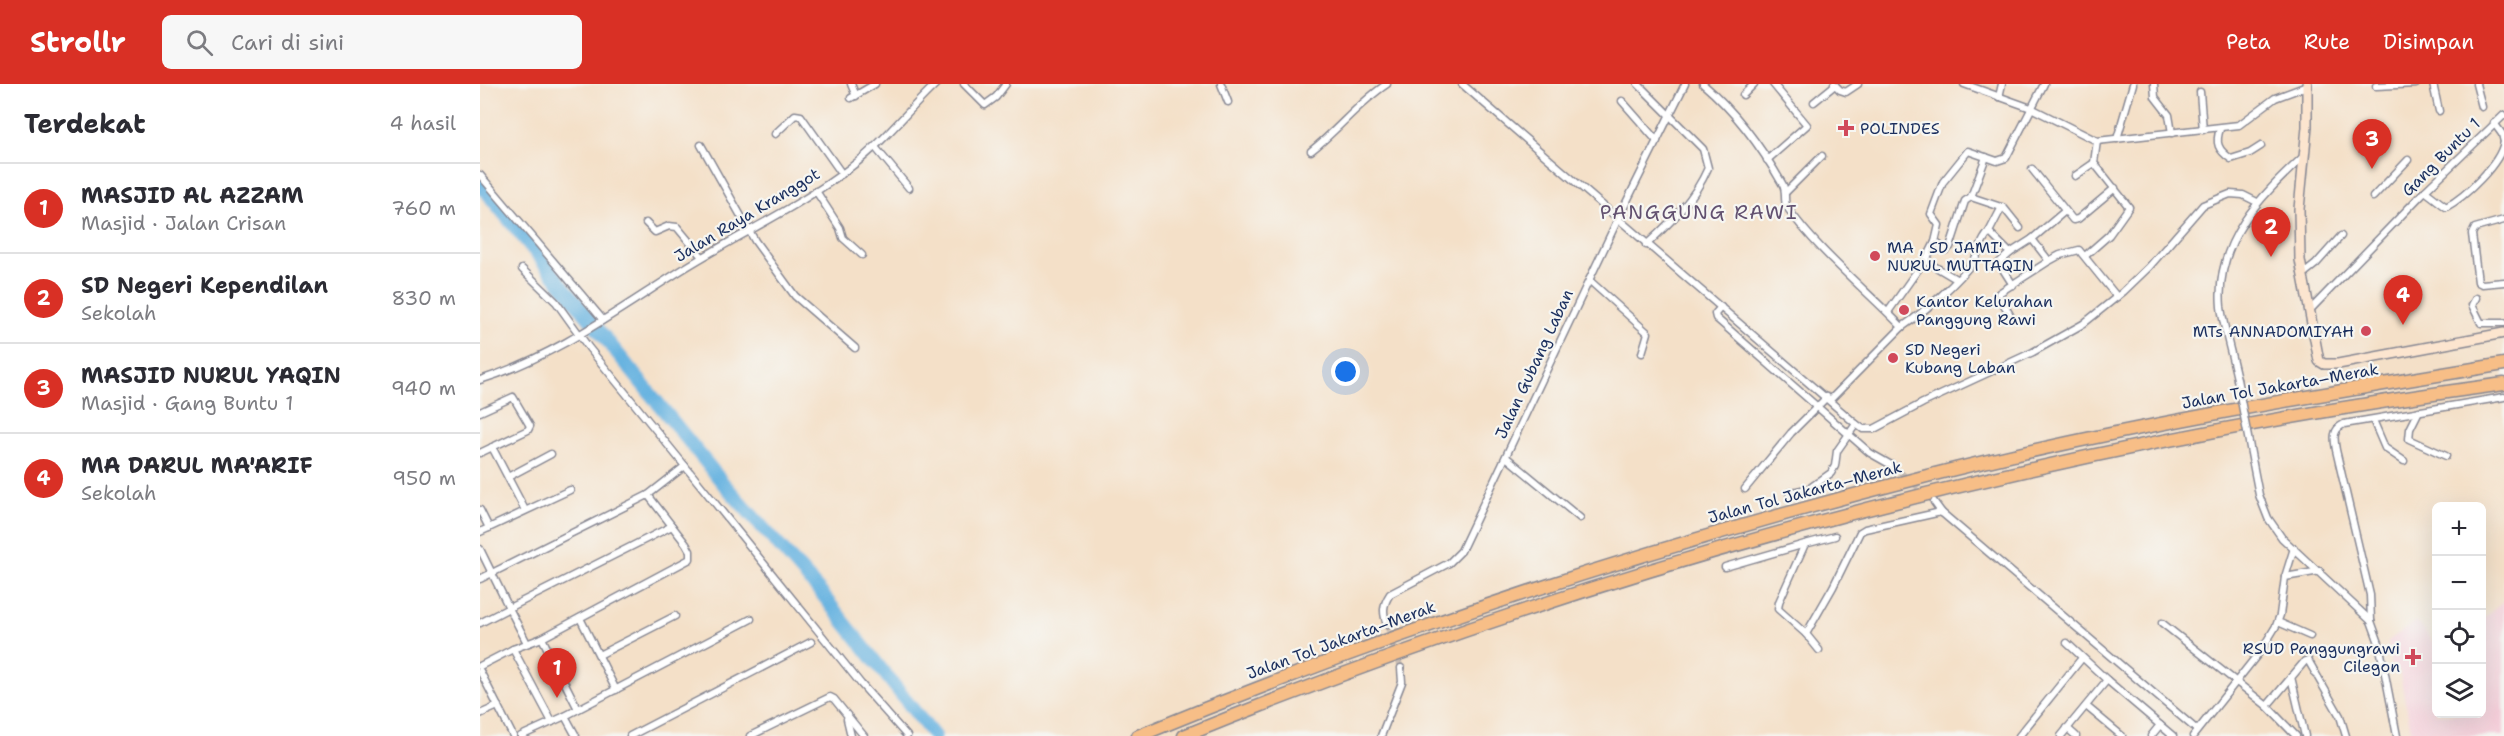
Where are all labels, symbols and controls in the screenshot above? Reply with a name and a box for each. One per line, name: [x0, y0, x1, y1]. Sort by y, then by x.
search box: [162, 15, 582, 69]
text: Strollr: [30, 23, 126, 61]
icon: search: [183, 26, 216, 59]
text: Cari di sini: [231, 28, 344, 57]
text: Peta: [2226, 28, 2271, 56]
text: Rute: [2304, 28, 2350, 56]
text: Disimpan: [2383, 28, 2474, 56]
text: Terdekat: [24, 106, 146, 141]
text: 4 hasil: [390, 110, 456, 136]
street label: Gang Buntu 1: [2397, 113, 2485, 201]
place label: POLINDES: [1860, 118, 1940, 139]
marker: POLINDES: [1837, 119, 1855, 137]
pin: 3: [2352, 120, 2392, 169]
street label: Jalan Raya Kranggot: [670, 163, 824, 267]
text: MASJID AL AZZAM: [81, 181, 303, 210]
text: 1: [39, 195, 48, 221]
text: 760 m: [391, 195, 456, 221]
district label: PANGGUNG RAWI: [1600, 199, 1798, 225]
pin: 2: [2252, 208, 2290, 257]
text: Masjid · Jalan Crisan: [81, 210, 286, 236]
place label: MA , SD JAMI' NURUL MUTTAQIN: [1887, 237, 2034, 276]
marker: MA , SD JAMI' NURUL MUTTAQIN: [1868, 249, 1882, 263]
text: SD Negeri Kependilan: [81, 271, 328, 300]
pin: 4: [2384, 276, 2422, 325]
text: 2: [37, 285, 51, 311]
text: 830 m: [391, 285, 456, 311]
street label: Jalan Gubang Laban: [1490, 286, 1578, 442]
place label: Kantor Kelurahan Panggung Rawi: [1916, 291, 2053, 330]
text: Sekolah: [81, 300, 156, 326]
marker: Kantor Kelurahan Panggung Rawi: [1897, 303, 1911, 317]
place label: MTs ANNADOMIYAH: [2193, 321, 2354, 342]
marker: MTs ANNADOMIYAH: [2359, 324, 2373, 338]
place label: SD Negeri Kubang Laban: [1905, 339, 2016, 378]
marker: SD Negeri Kubang Laban: [1886, 351, 1900, 365]
your location: [1331, 357, 1360, 386]
street label: Jalan Tol Jakarta–Merak: [2180, 358, 2380, 414]
text: MASJID NURUL YAQIN: [81, 361, 341, 390]
text: 3: [37, 375, 51, 401]
text: 940 m: [391, 375, 456, 401]
text: Masjid · Gang Buntu 1: [81, 390, 294, 416]
text: MA DARUL MA'ARIF: [81, 451, 313, 480]
street label: Jalan Tol Jakarta–Merak: [1706, 456, 1904, 528]
text: 4: [37, 465, 51, 491]
text: 950 m: [392, 465, 456, 491]
text: Sekolah: [81, 480, 156, 506]
map controls: [2432, 502, 2486, 718]
button: +: [2432, 502, 2486, 556]
button: −: [2432, 556, 2486, 610]
street label: Jalan Tol Jakarta–Merak: [1244, 596, 1438, 684]
button: locate: [2432, 610, 2486, 664]
place label: RSUD Panggungrawi Cilegon: [2243, 638, 2400, 677]
pin: 1: [538, 648, 577, 698]
marker: RSUD Panggungrawi Cilegon: [2404, 648, 2422, 666]
button: layers: [2432, 664, 2486, 718]

